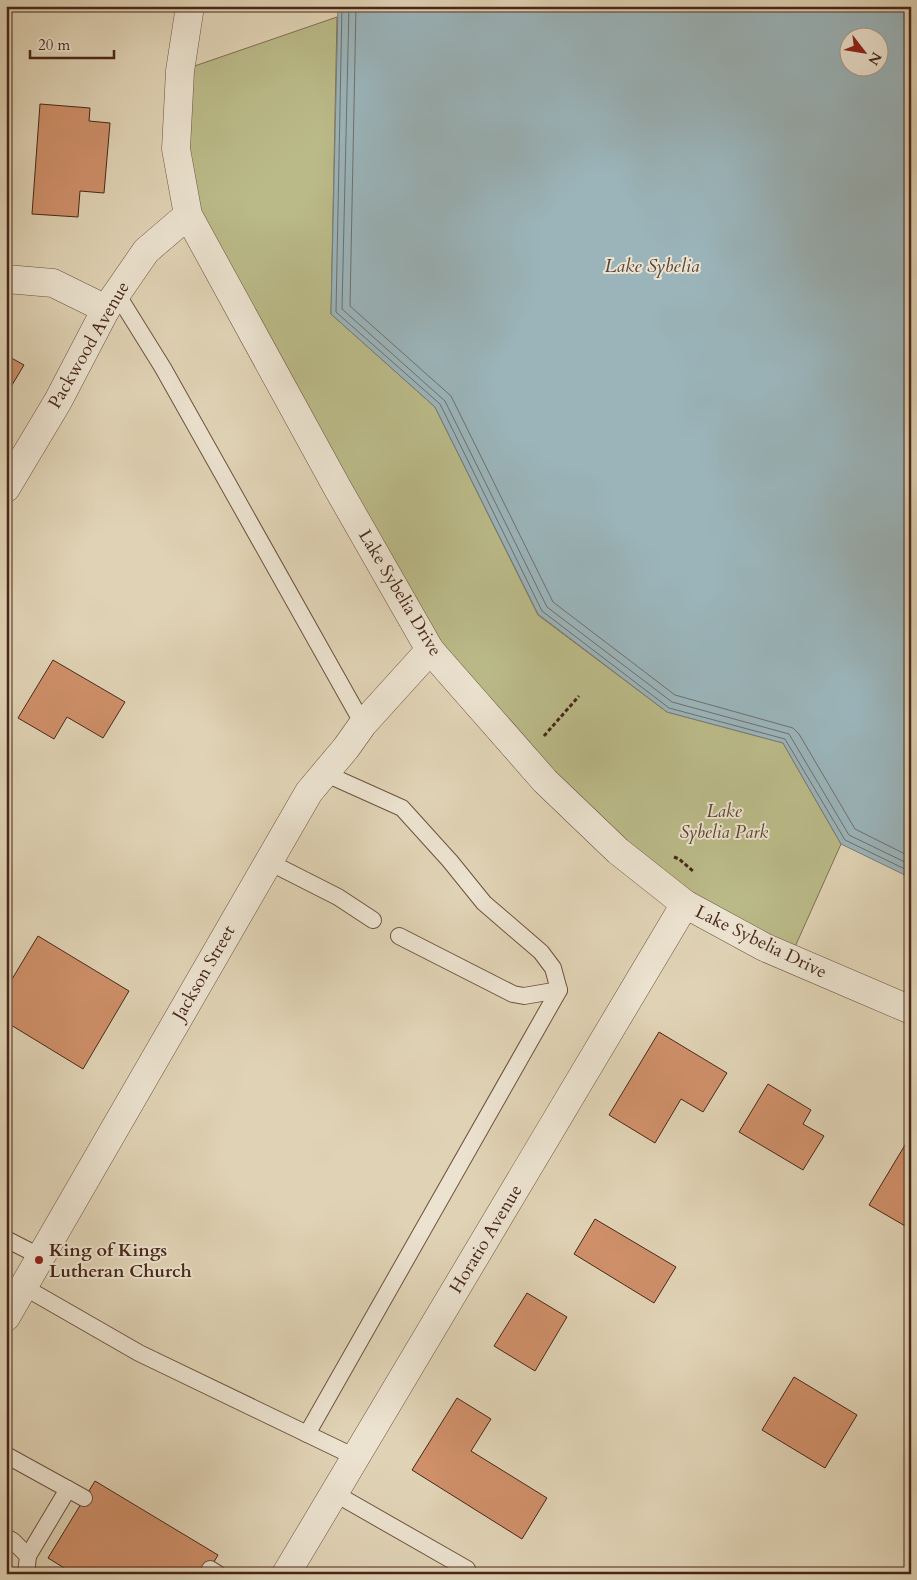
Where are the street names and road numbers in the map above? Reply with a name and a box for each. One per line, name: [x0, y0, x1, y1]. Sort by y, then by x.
street label: Packwood Avenue: [42, 277, 136, 413]
street label: Lake Sybelia Drive: [352, 525, 448, 661]
street label: Lake Sybelia Drive: [691, 899, 831, 985]
street label: Jackson Street: [165, 921, 241, 1028]
street label: Horatio Avenue: [444, 1180, 528, 1298]

